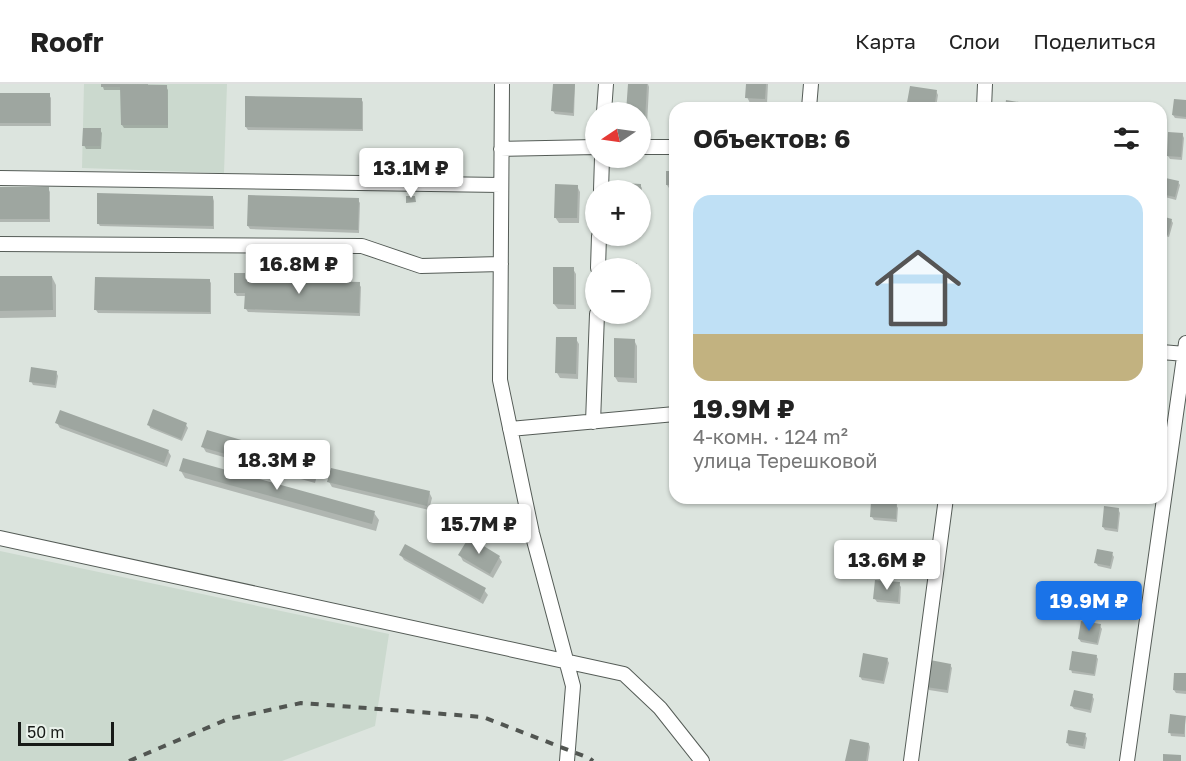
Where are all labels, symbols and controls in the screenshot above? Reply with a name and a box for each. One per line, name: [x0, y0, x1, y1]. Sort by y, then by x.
text: Roofr: [30, 25, 104, 58]
text: Карта: [855, 28, 916, 54]
text: Слои: [949, 28, 1000, 54]
text: Поделиться: [1033, 28, 1156, 54]
north arrow: [585, 102, 651, 168]
map controls: [585, 102, 651, 324]
icon: filters: [1110, 122, 1143, 155]
text: Объектов: 6: [693, 123, 851, 154]
pin: 13.1M ₽: [356, 148, 466, 199]
text: 13.1M ₽: [373, 155, 449, 179]
button: +: [585, 180, 651, 246]
icon: home: [864, 234, 972, 342]
pin: 16.8M ₽: [244, 244, 354, 295]
text: 16.8M ₽: [260, 251, 338, 275]
button: −: [585, 258, 651, 324]
text: 19.9M ₽: [693, 393, 795, 424]
text: 4-комн. · 124 m²: [693, 424, 848, 448]
pin: 18.3M ₽: [222, 440, 332, 491]
text: 18.3M ₽: [238, 447, 316, 471]
text: улица Терешковой: [693, 448, 878, 472]
pin: 15.7M ₽: [424, 504, 534, 555]
text: 15.7M ₽: [441, 511, 517, 535]
pin: 13.6M ₽: [832, 540, 942, 591]
text: 13.6M ₽: [848, 547, 926, 571]
pin: 19.9M ₽: [1034, 581, 1144, 632]
text: 19.9M ₽: [1050, 588, 1128, 612]
scale bar: [18, 719, 114, 746]
text: 50 m: [27, 722, 64, 742]

